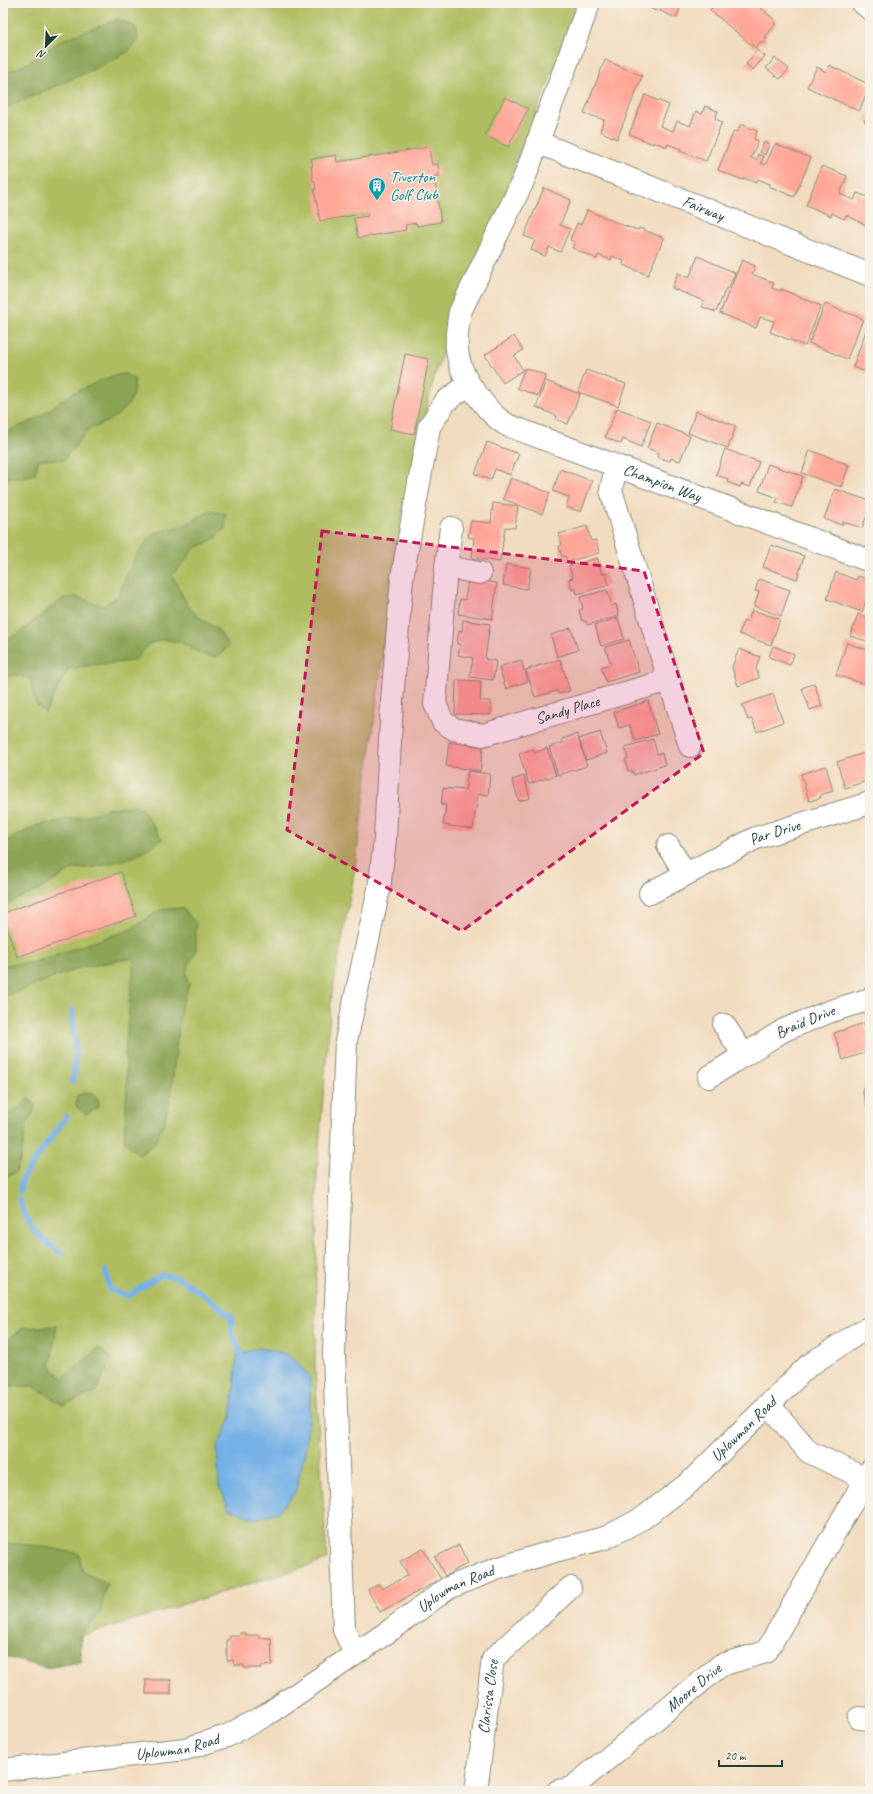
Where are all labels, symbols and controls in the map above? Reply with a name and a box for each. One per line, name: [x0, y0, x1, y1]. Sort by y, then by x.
north arrow: [26, 26, 66, 66]
text: N: [34, 46, 48, 63]
place label: Tiverton Golf Club: [390, 167, 439, 205]
building icon: Tiverton Golf Club: [367, 176, 387, 201]
street label: Fairway: [680, 191, 728, 226]
street label: Champion Way: [620, 459, 705, 507]
street label: Sandy Place: [533, 691, 603, 729]
street label: Par Drive: [746, 815, 804, 850]
street label: Braid Drive: [771, 1000, 839, 1043]
street label: Uplowman Road: [707, 1390, 783, 1466]
street label: Uplowman Road: [413, 1560, 500, 1617]
street label: Clarissa Close: [473, 1657, 503, 1735]
street label: Moore Drive: [662, 1658, 727, 1716]
street label: Uplowman Road: [135, 1728, 224, 1765]
scale bar: [719, 1742, 782, 1768]
text: 20 m: [725, 1748, 747, 1764]

